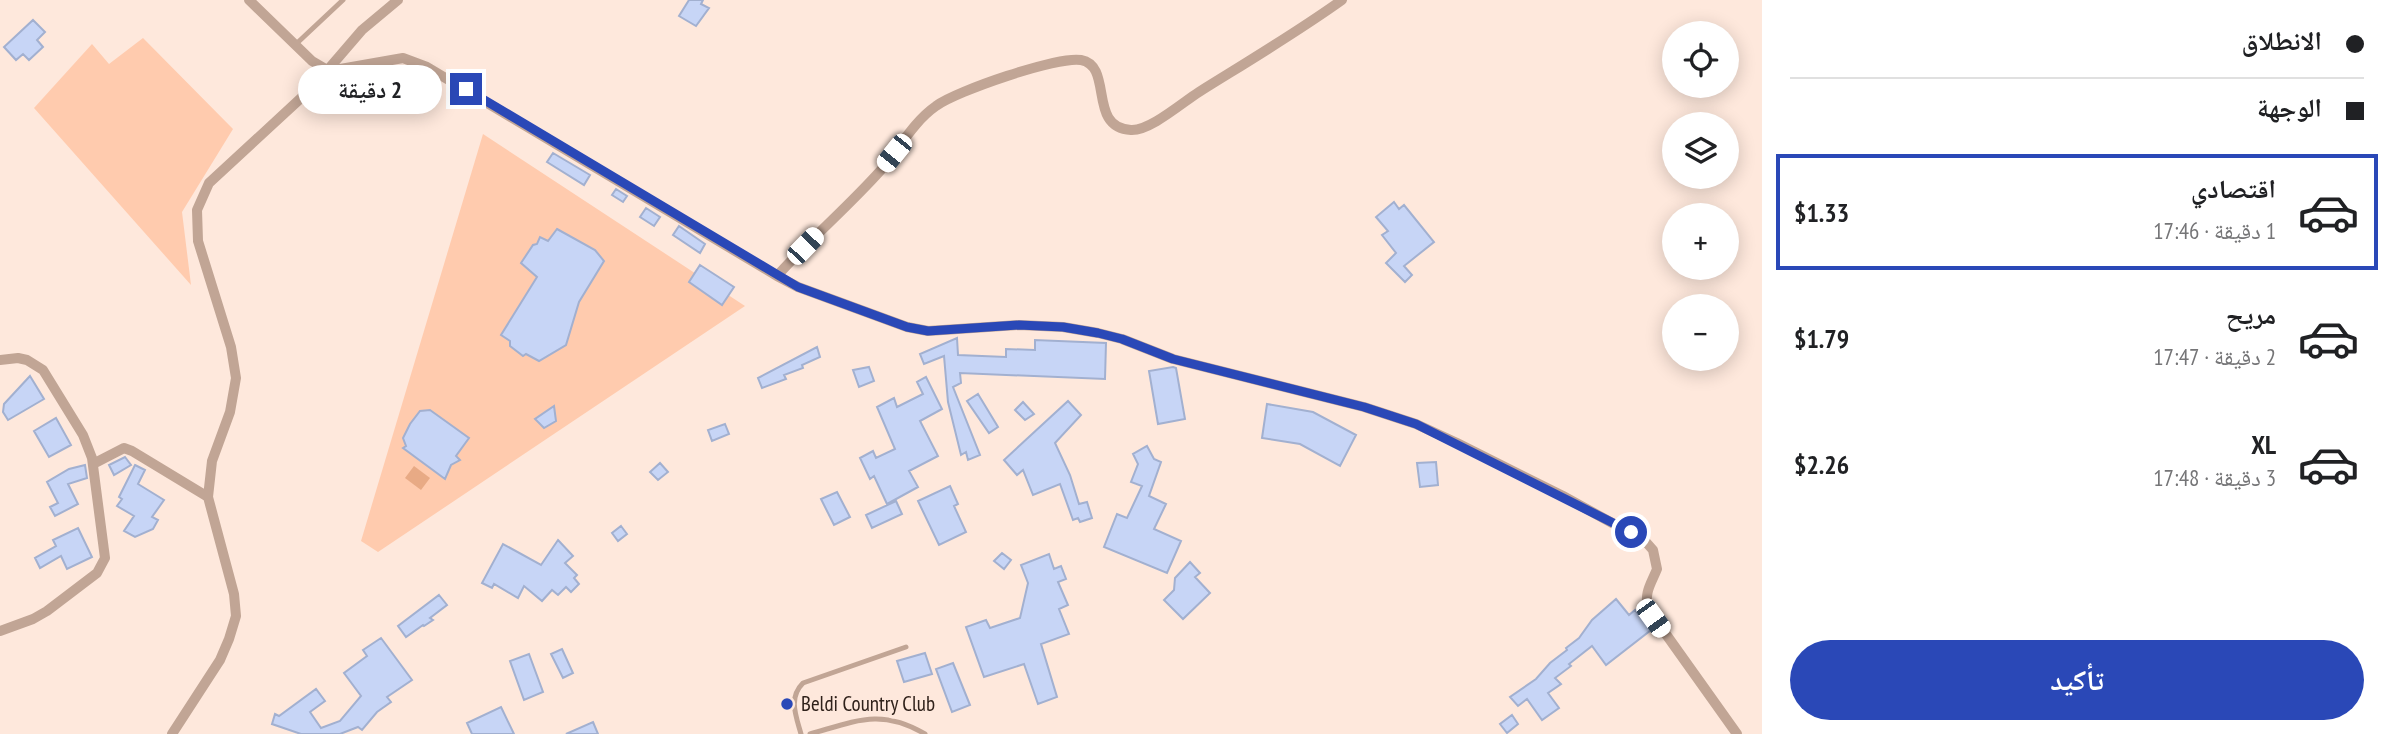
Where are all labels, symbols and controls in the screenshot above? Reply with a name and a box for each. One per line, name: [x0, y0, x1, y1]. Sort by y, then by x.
map controls: [1662, 21, 1739, 371]
button: locate: [1662, 21, 1739, 98]
text: الانطلاق: [2242, 24, 2322, 57]
callout: 2 دقيقة: [298, 64, 442, 114]
route end: [450, 73, 482, 105]
text: 2 دقيقة: [338, 75, 402, 104]
text: الوجهة: [2257, 91, 2322, 124]
button: layers: [1662, 112, 1739, 189]
car: [873, 130, 916, 176]
text: اقتصادي: [2191, 172, 2276, 205]
icon: car: [2297, 181, 2360, 244]
text: $1.33: [1794, 196, 1849, 229]
button: +: [1662, 203, 1739, 280]
text: 1 دقيقة · 17:46: [2153, 216, 2276, 245]
car: [783, 224, 828, 268]
button: −: [1662, 294, 1739, 371]
text: مريح: [2226, 298, 2276, 331]
icon: car: [2297, 307, 2360, 370]
text: $1.79: [1794, 322, 1849, 355]
text: 2 دقيقة · 17:47: [2153, 342, 2276, 371]
text: XL: [2251, 428, 2276, 461]
icon: car: [2297, 433, 2360, 496]
text: $2.26: [1794, 448, 1849, 481]
text: 3 دقيقة · 17:48: [2153, 463, 2276, 492]
route start: [1615, 516, 1647, 548]
car: [1633, 595, 1674, 641]
button: تأكيد: [1790, 640, 2364, 720]
place label: Beldi Country Club: [801, 690, 935, 717]
marker: Beldi Country Club: [779, 696, 795, 712]

